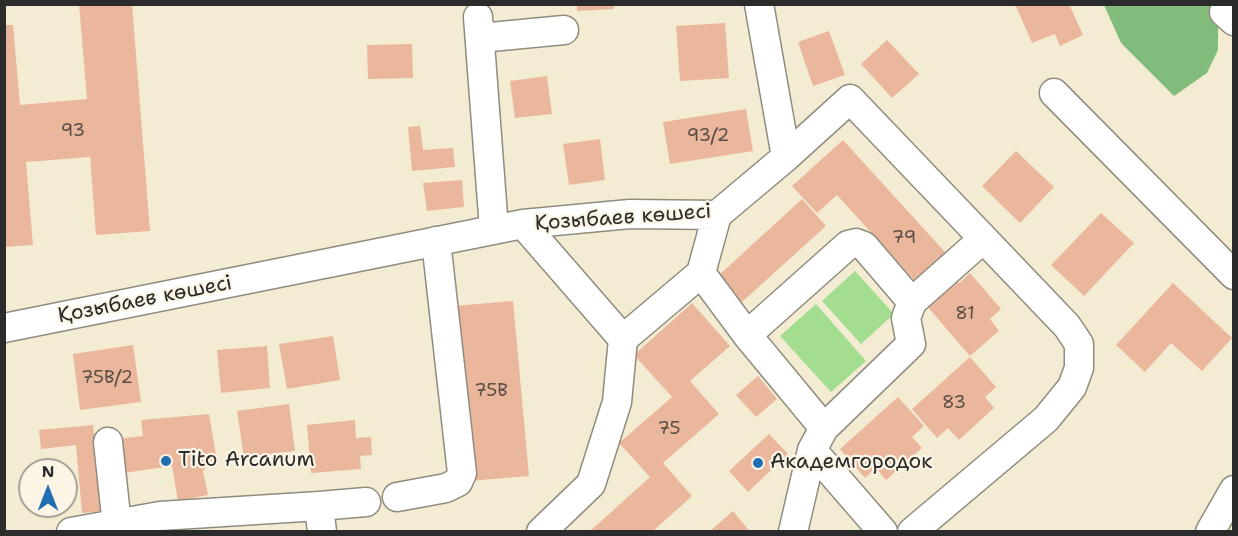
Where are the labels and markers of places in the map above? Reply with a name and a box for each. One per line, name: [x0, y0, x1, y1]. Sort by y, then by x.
place label: Tito Arcanum: [178, 448, 314, 474]
place label: Академгородок: [770, 450, 932, 476]
marker: Tito Arcanum: [159, 454, 173, 468]
marker: Академгородок: [751, 456, 765, 470]

